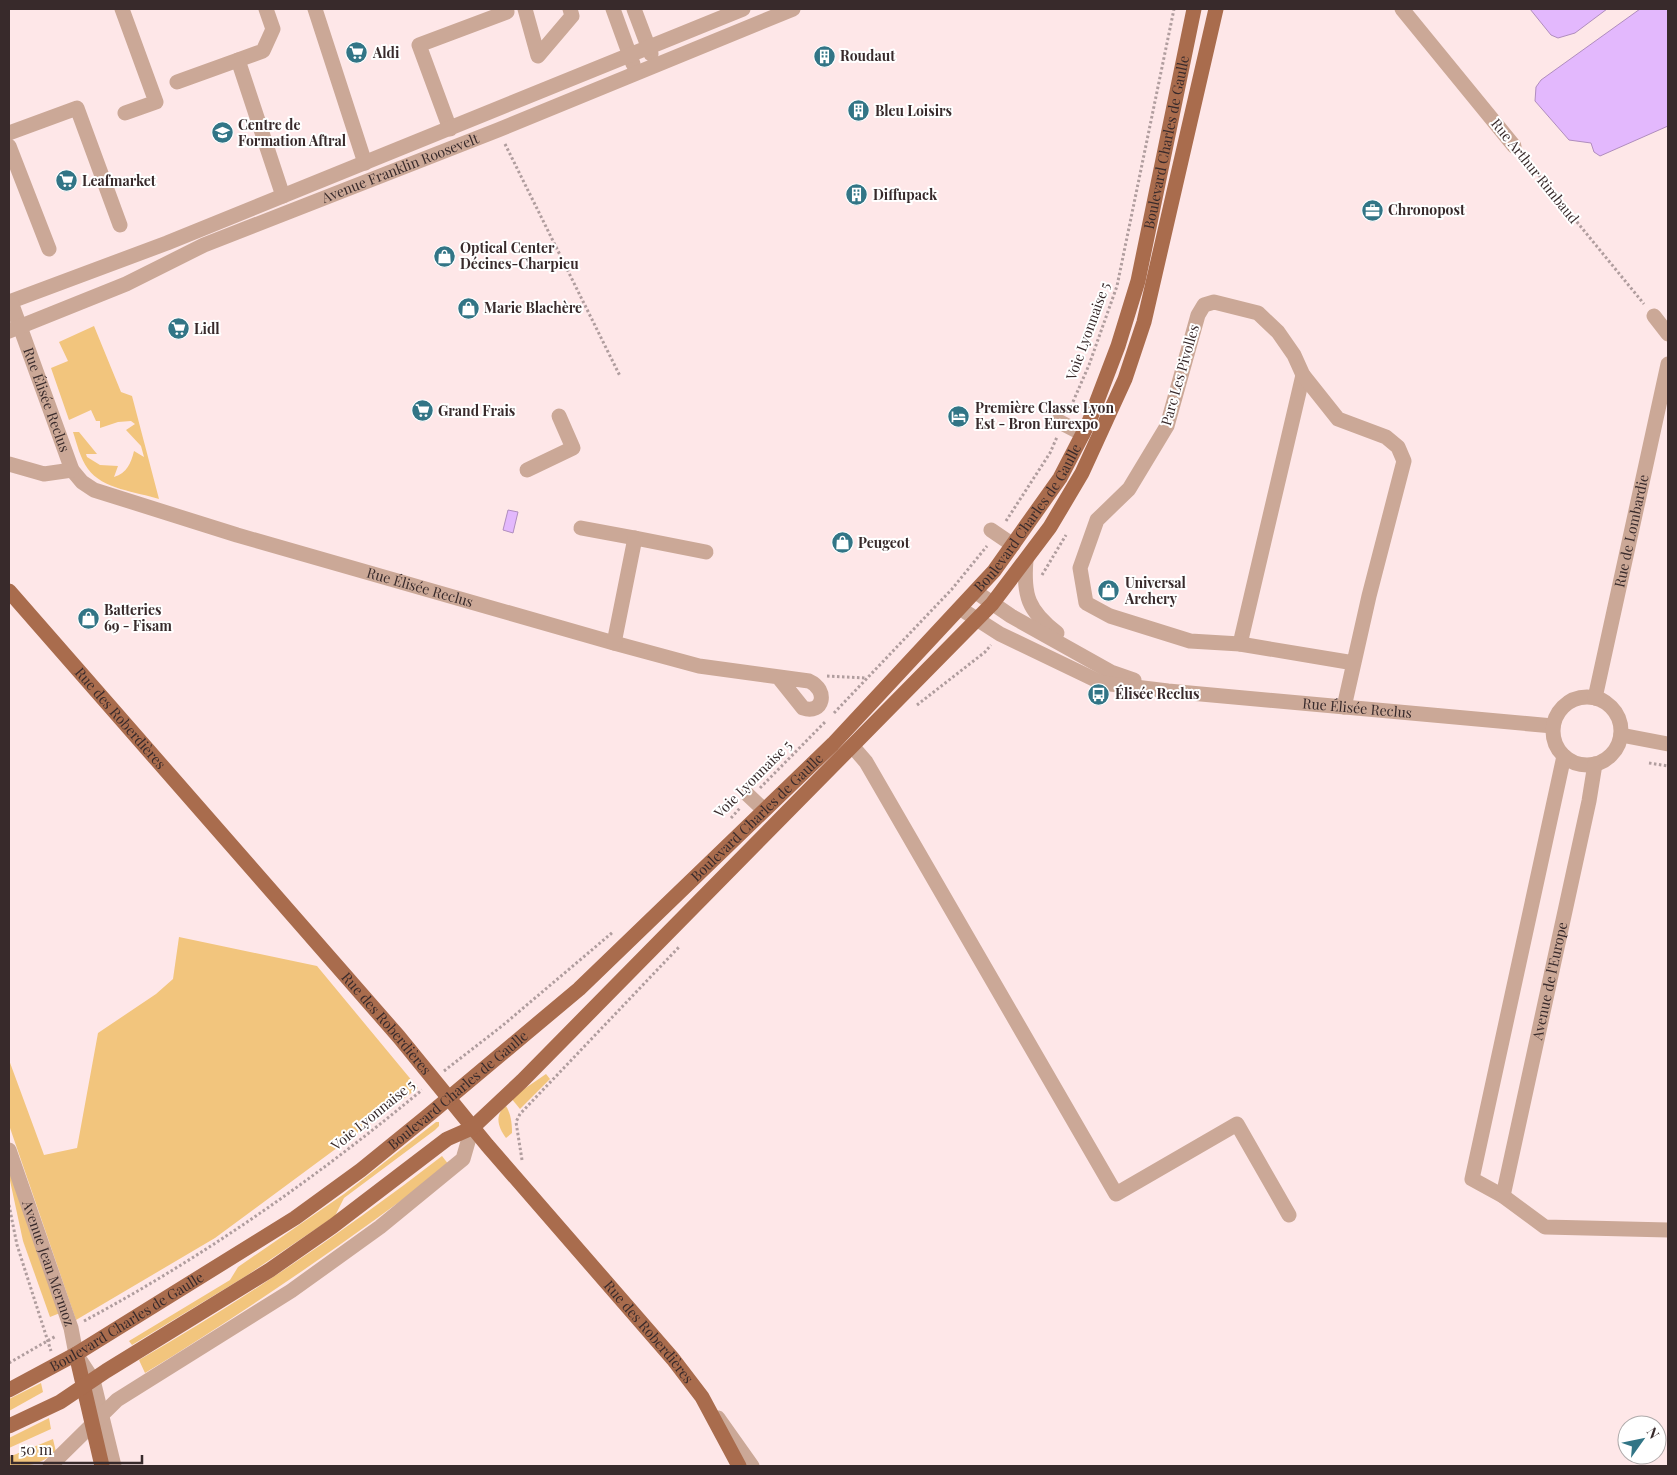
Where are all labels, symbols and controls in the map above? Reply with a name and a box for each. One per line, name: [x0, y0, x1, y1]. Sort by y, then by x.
supermarket icon: Aldi: [345, 41, 369, 65]
place label: Aldi: [372, 43, 400, 62]
building icon: Roudaut: [812, 44, 836, 68]
place label: Roudaut: [840, 46, 895, 65]
street label: Boulevard Charles de Gaulle: [1139, 54, 1193, 231]
building icon: Bleu Loisirs: [847, 99, 871, 123]
place label: Bleu Loisirs: [875, 101, 952, 120]
street label: Rue Arthur Rimbaud: [1487, 114, 1584, 227]
place label: Centre de Formation Aftral: [238, 115, 347, 150]
school or university icon: Centre de Formation Aftral: [210, 121, 234, 145]
street label: Avenue Franklin Roosevelt: [318, 128, 482, 207]
supermarket icon: Leafmarket: [54, 169, 78, 193]
place label: Leafmarket: [82, 171, 156, 190]
building icon: Diffupack: [845, 183, 869, 207]
place label: Diffupack: [873, 185, 938, 204]
office icon: Chronopost: [1360, 198, 1384, 222]
place label: Chronopost: [1388, 200, 1465, 219]
place label: Optical Center Décines-Charpieu: [460, 238, 579, 273]
shop icon: Optical Center Décines-Charpieu: [432, 244, 456, 268]
street label: Voie Lyonnaise 5: [1061, 279, 1114, 383]
shop icon: Marie Blachère: [456, 296, 480, 320]
place label: Marie Blachère: [484, 298, 582, 317]
supermarket icon: Lidl: [166, 317, 190, 341]
place label: Lidl: [194, 319, 220, 338]
street label: Parc Les Pivolles: [1156, 322, 1203, 428]
street label: Rue Élisée Reclus: [19, 345, 75, 454]
place label: Première Classe Lyon Est - Bron Eurexpo: [975, 398, 1114, 433]
supermarket icon: Grand Frais: [410, 399, 434, 423]
place label: Grand Frais: [438, 401, 515, 420]
hotel icon: Première Classe Lyon Est - Bron Eurexpo: [947, 404, 971, 428]
street label: Boulevard Charles de Gaulle: [969, 440, 1085, 596]
street label: Rue de Lombardie: [1609, 473, 1653, 589]
shop icon: Peugeot: [830, 531, 854, 555]
place label: Peugeot: [858, 533, 910, 552]
street label: Rue Élisée Reclus: [365, 563, 475, 611]
place label: Universal Archery: [1124, 573, 1186, 608]
shop icon: Universal Archery: [1097, 579, 1121, 603]
place label: Batteries 69 - Fisam: [104, 600, 172, 635]
shop icon: Batteries 69 - Fisam: [76, 606, 100, 630]
street label: Rue des Roberdières: [71, 663, 170, 773]
bus stop icon: Élisée Reclus: [1087, 682, 1111, 706]
place label: Élisée Reclus: [1115, 684, 1199, 703]
street label: Rue Élisée Reclus: [1302, 693, 1413, 722]
street label: Voie Lyonnaise 5: [709, 735, 796, 822]
street label: Boulevard Charles de Gaulle: [686, 749, 827, 885]
street label: Avenue de l'Europe: [1527, 920, 1571, 1043]
street label: Rue des Roberdières: [338, 968, 436, 1078]
street label: Boulevard Charles de Gaulle: [383, 1026, 532, 1154]
street label: Voie Lyonnaise 5: [326, 1075, 419, 1155]
street label: Avenue Jean Mermoz: [18, 1197, 80, 1329]
street label: Boulevard Charles de Gaulle: [46, 1267, 207, 1375]
street label: Rue des Roberdières: [600, 1276, 698, 1387]
north arrow: [1617, 1415, 1667, 1465]
text: N: [1643, 1423, 1664, 1442]
scale bar: [12, 1432, 142, 1464]
text: 50 m: [20, 1439, 53, 1459]

